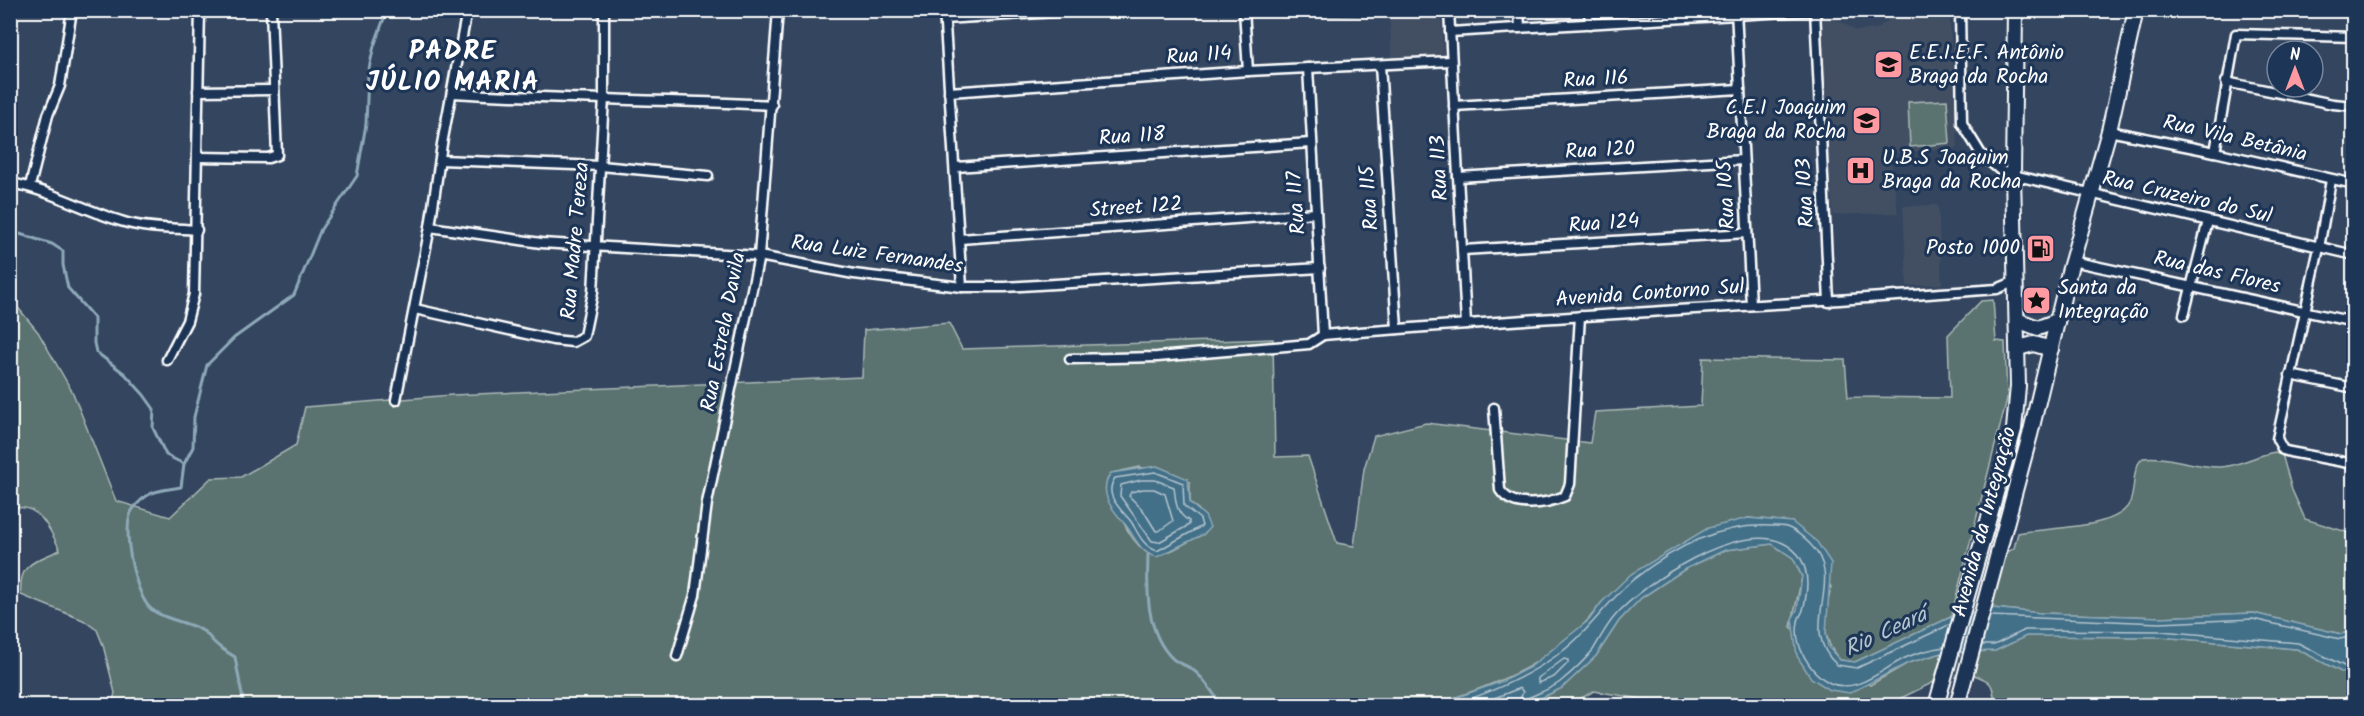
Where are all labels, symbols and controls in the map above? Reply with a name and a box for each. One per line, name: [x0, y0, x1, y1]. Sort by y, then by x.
district label: PADRE JÚLIO MARIA: [366, 30, 540, 104]
street label: Rua 114: [1165, 37, 1233, 75]
place label: E.E.I.E.F. Antônio Braga da Rocha: [1909, 37, 2064, 94]
north arrow: [2265, 39, 2325, 99]
text: N: [2290, 43, 2300, 68]
school or university icon: E.E.I.E.F. Antônio Braga da Rocha: [1872, 49, 1904, 81]
street label: Rua 116: [1562, 62, 1630, 98]
place label: C.E.I Joaquim Braga da Rocha: [1707, 92, 1846, 149]
school or university icon: C.E.I Joaquim Braga da Rocha: [1851, 104, 1883, 136]
street label: Rua Vila Betânia: [2160, 106, 2310, 172]
street label: Rua 118: [1098, 118, 1167, 156]
street label: Rua 120: [1564, 133, 1636, 169]
street label: Rua 113: [1422, 134, 1458, 202]
place label: U.B.S Joaquim Braga da Rocha: [1882, 142, 2021, 199]
hospital icon: U.B.S Joaquim Braga da Rocha: [1845, 154, 1877, 186]
street label: Rua 103: [1788, 157, 1824, 229]
street label: Rua 105: [1709, 158, 1745, 230]
street label: Rua Madre Tereza: [553, 161, 599, 321]
street label: Rua Cruzeiro do Sul: [2099, 162, 2275, 234]
street label: Rua 115: [1351, 163, 1389, 232]
street label: Rua 117: [1278, 169, 1316, 236]
street label: Street 122: [1089, 188, 1183, 228]
street label: Rua 124: [1567, 205, 1641, 243]
street label: Rua Luiz Fernandes: [789, 227, 965, 283]
place label: Posto 1000: [1926, 232, 2020, 265]
fuel station icon: Posto 1000: [2025, 232, 2057, 264]
street label: Rua das Flores: [2150, 242, 2284, 304]
street label: Rua Estrela Davila: [692, 249, 756, 415]
street label: Avenida Contorno Sul: [1554, 271, 1746, 317]
place label: Santa da Integração: [2058, 272, 2149, 329]
place icon: Santa da Integração: [2021, 284, 2053, 316]
street label: Avenida da Integração: [1944, 423, 2026, 621]
water label: Rio Ceará: [1839, 596, 1939, 667]

